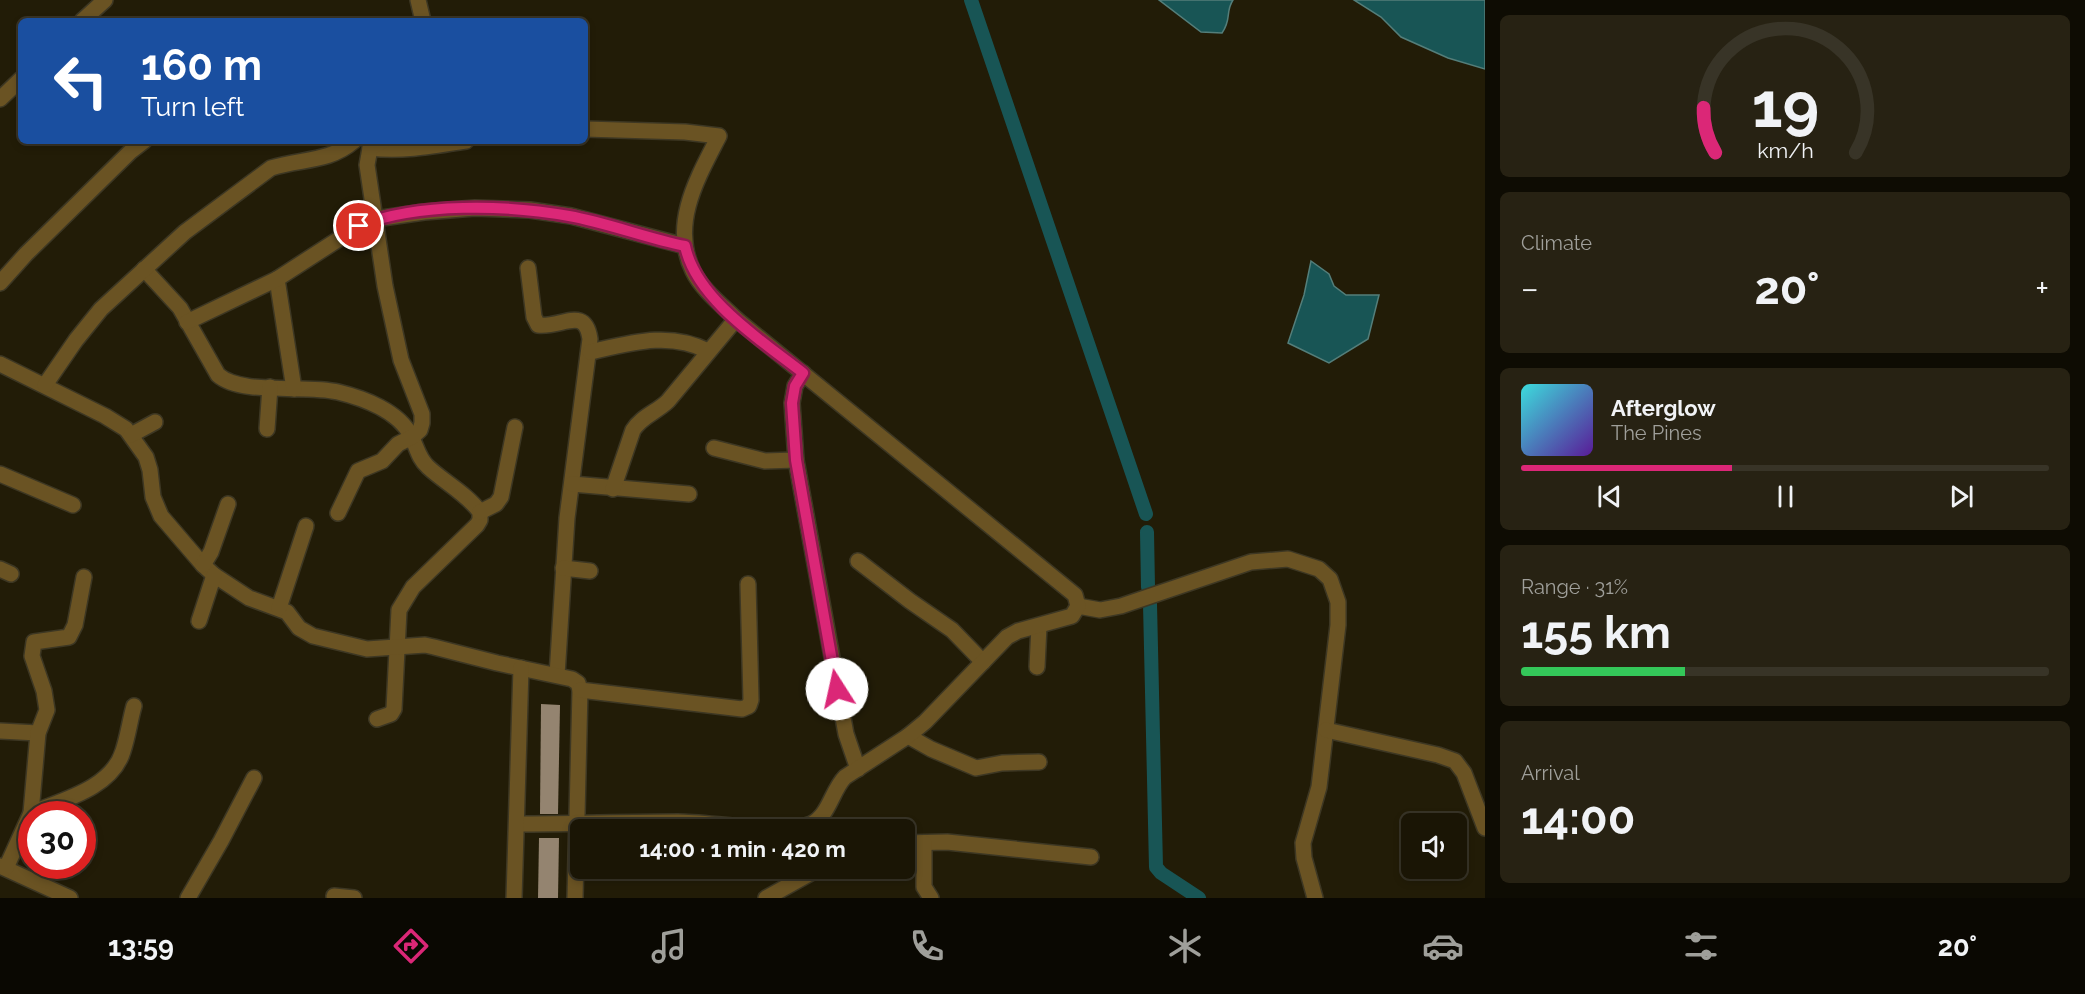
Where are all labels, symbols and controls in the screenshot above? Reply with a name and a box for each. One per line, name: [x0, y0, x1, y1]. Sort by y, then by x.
text: 160 m: [141, 41, 262, 90]
icon: left: [42, 42, 120, 120]
text: 19: [1751, 68, 1819, 142]
text: Turn left: [141, 91, 244, 122]
text: km/h: [1757, 138, 1813, 163]
pin: [333, 200, 384, 251]
icon: arrive: [342, 209, 375, 242]
text: Climate: [1521, 231, 1592, 255]
text: 20°: [1754, 262, 1820, 315]
text: −: [1521, 269, 1539, 308]
text: +: [2035, 269, 2049, 308]
text: Afterglow: [1611, 395, 1716, 421]
text: The Pines: [1611, 421, 1702, 445]
icon: previous: [1593, 480, 1626, 513]
icon: pause: [1769, 480, 1802, 513]
icon: next: [1945, 480, 1978, 513]
text: Range · 31%: [1521, 575, 1628, 599]
text: 155 km: [1521, 606, 1671, 659]
position arrow: [805, 657, 869, 721]
text: Arrival: [1521, 761, 1580, 785]
text: 14:00: [1521, 792, 1635, 845]
speed limit sign: 30: [18, 801, 96, 879]
map controls: [1401, 813, 1467, 879]
button: sound: [1401, 813, 1467, 879]
text: 14:00 · 1 min · 420 m: [639, 836, 846, 862]
icon: directions: [390, 925, 432, 967]
icon: music: [648, 925, 690, 967]
icon: phone: [906, 925, 948, 967]
icon: climate: [1164, 925, 1206, 967]
icon: car: [1422, 925, 1464, 967]
icon: filters: [1680, 925, 1722, 967]
text: 13:59: [108, 931, 174, 962]
text: 20°: [1938, 931, 1977, 962]

